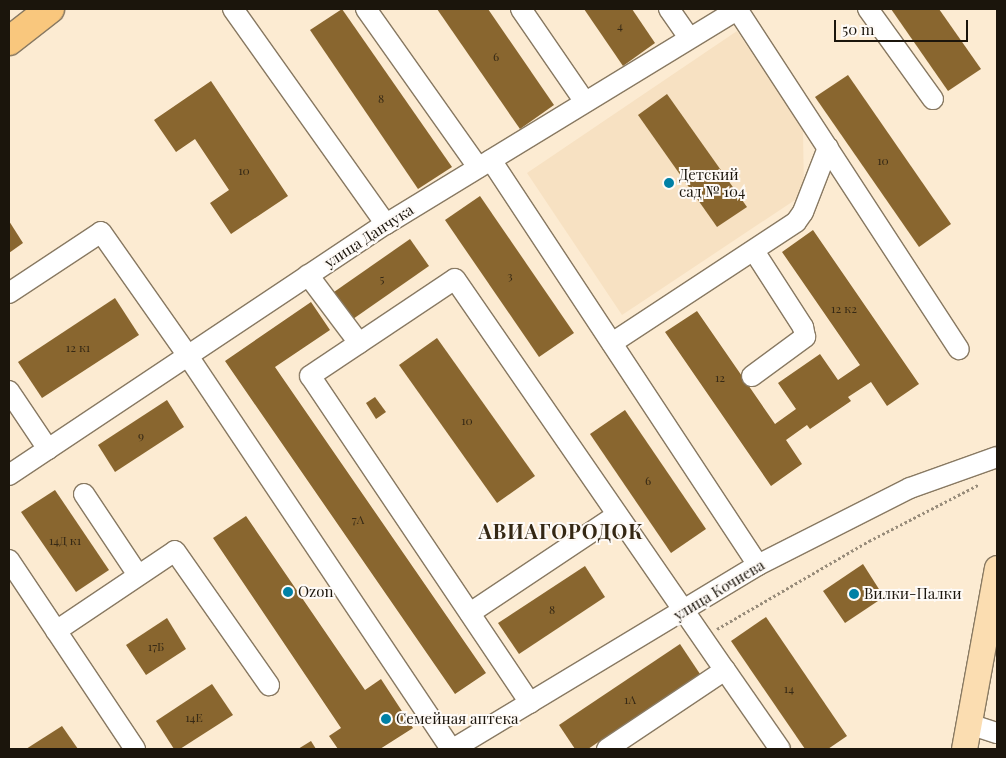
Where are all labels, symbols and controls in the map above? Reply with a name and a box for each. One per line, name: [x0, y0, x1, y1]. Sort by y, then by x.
scale bar: [836, 10, 970, 42]
house number: 4: [617, 19, 623, 33]
text: 50 m: [842, 19, 874, 39]
house number: 6: [493, 50, 499, 64]
house number: 8: [378, 92, 384, 106]
house number: 10: [877, 154, 889, 168]
house number: 10: [238, 164, 250, 178]
place label: Детский сад № 104: [679, 165, 746, 200]
marker: Детский сад № 104: [663, 177, 675, 189]
street label: улица Данчука: [321, 201, 417, 271]
house number: 3: [507, 269, 513, 283]
house number: 5: [380, 272, 384, 286]
house number: 12 к2: [831, 302, 857, 316]
house number: 12 к1: [66, 341, 90, 355]
house number: 12: [715, 371, 725, 385]
house number: 10: [461, 414, 473, 428]
house number: 9: [138, 429, 144, 443]
house number: 6: [645, 474, 651, 488]
house number: 7А: [352, 513, 364, 527]
district label: АВИАГОРОДОК: [477, 518, 645, 542]
house number: 14Д к1: [49, 534, 81, 548]
street label: улица Кочнева: [670, 556, 768, 624]
place label: Ozon: [298, 583, 333, 601]
place label: Вилки-Палки: [864, 585, 962, 603]
marker: Ozon: [282, 586, 294, 598]
marker: Вилки-Палки: [848, 588, 860, 600]
house number: 8: [549, 603, 555, 617]
house number: 17Б: [148, 640, 164, 654]
house number: 14: [784, 682, 794, 696]
house number: 1А: [624, 693, 636, 707]
place label: Семейная аптека: [396, 710, 519, 728]
house number: 14Е: [185, 711, 203, 725]
marker: Семейная аптека: [380, 713, 392, 725]

